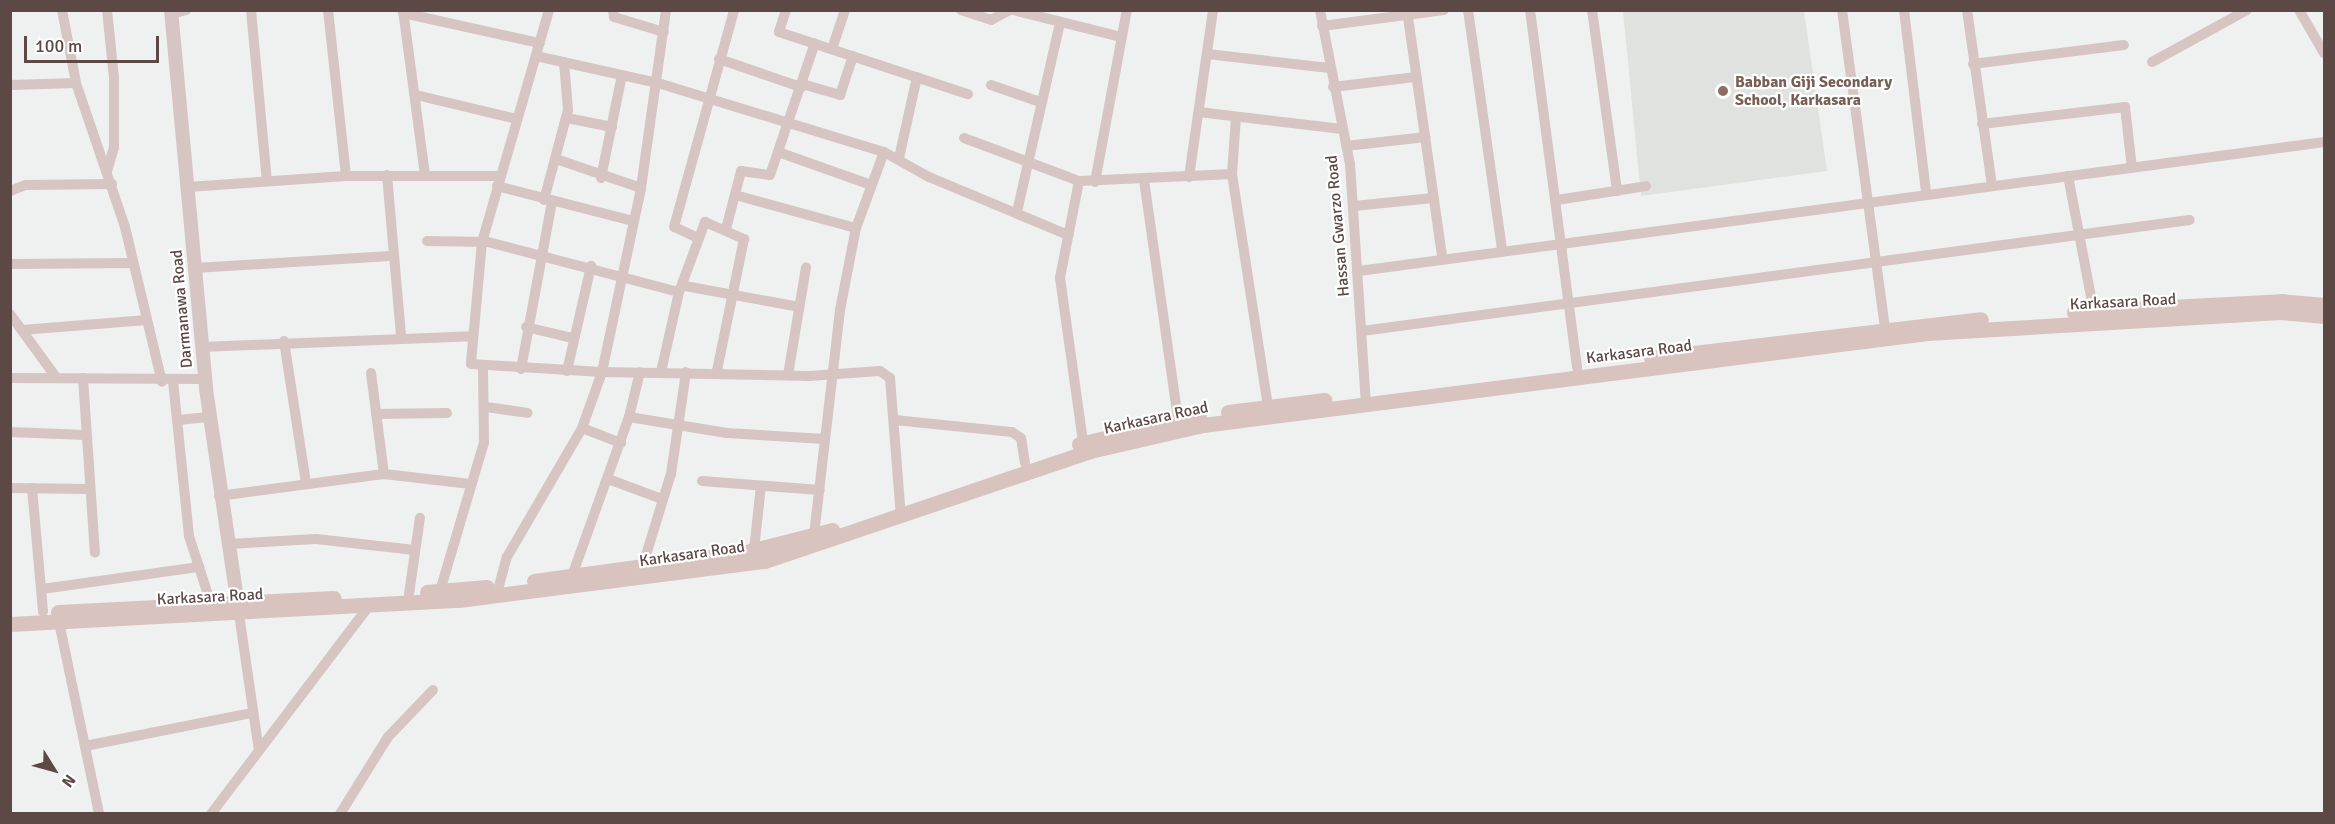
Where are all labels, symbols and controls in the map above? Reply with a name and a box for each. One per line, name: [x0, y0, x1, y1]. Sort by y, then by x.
scale bar: [27, 24, 162, 62]
text: 100 m: [35, 35, 82, 57]
place label: Babban Giji Secondary School, Karkasara: [1735, 72, 1892, 110]
marker: Babban Giji Secondary School, Karkasara: [1716, 84, 1730, 98]
street label: Hassan Gwarzo Road: [1322, 154, 1354, 298]
street label: Darmanawa Road: [167, 249, 197, 369]
street label: Karkasara Road: [2069, 290, 2177, 314]
street label: Karkasara Road: [1585, 336, 1693, 368]
street label: Karkasara Road: [1102, 398, 1210, 438]
street label: Karkasara Road: [638, 537, 746, 571]
street label: Karkasara Road: [156, 585, 264, 609]
north arrow: [24, 740, 84, 800]
text: N: [57, 770, 80, 791]

